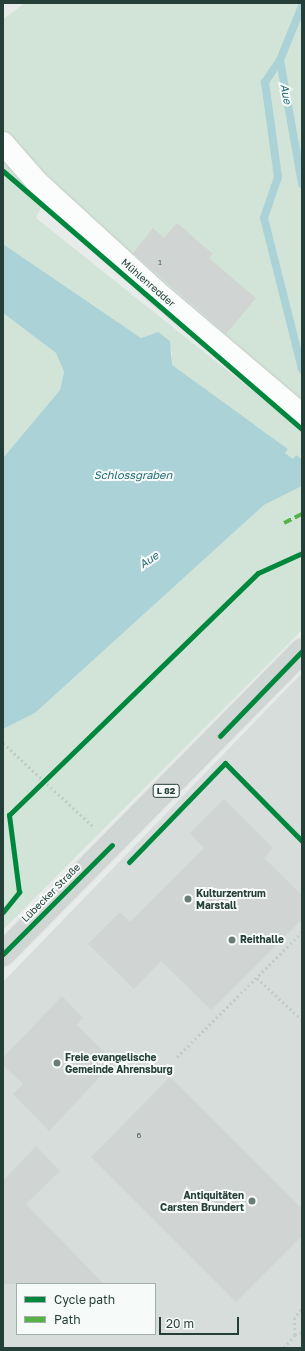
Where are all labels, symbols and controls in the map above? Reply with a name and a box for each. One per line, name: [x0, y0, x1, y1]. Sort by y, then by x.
water label: Aue: [278, 83, 294, 105]
street label: Mühlenredder: [119, 256, 177, 310]
house number: 1: [158, 258, 162, 268]
water label: Schlossgraben: [94, 468, 172, 482]
water label: Aue: [137, 549, 161, 571]
road number: L 82: [152, 784, 180, 798]
street label: Lübecker Straße: [19, 861, 83, 925]
place label: Kulturzentrum Marstall: [196, 887, 266, 910]
marker: Kulturzentrum Marstall: [183, 894, 193, 904]
place label: Reithalle: [240, 934, 284, 946]
marker: Reithalle: [227, 935, 237, 945]
place label: Freie evangelische Gemeinde Ahrensburg: [65, 1051, 173, 1074]
marker: Freie evangelische Gemeinde Ahrensburg: [52, 1058, 62, 1068]
house number: 6: [137, 1131, 141, 1141]
place label: Antiquitäten Carsten Brundert: [160, 1189, 244, 1212]
marker: Antiquitäten Carsten Brundert: [247, 1196, 257, 1206]
legend: [16, 1283, 156, 1335]
text: Cycle path: [54, 1292, 115, 1307]
scale bar: [161, 1309, 241, 1335]
text: Path: [54, 1312, 81, 1327]
text: 20 m: [166, 1316, 194, 1331]

